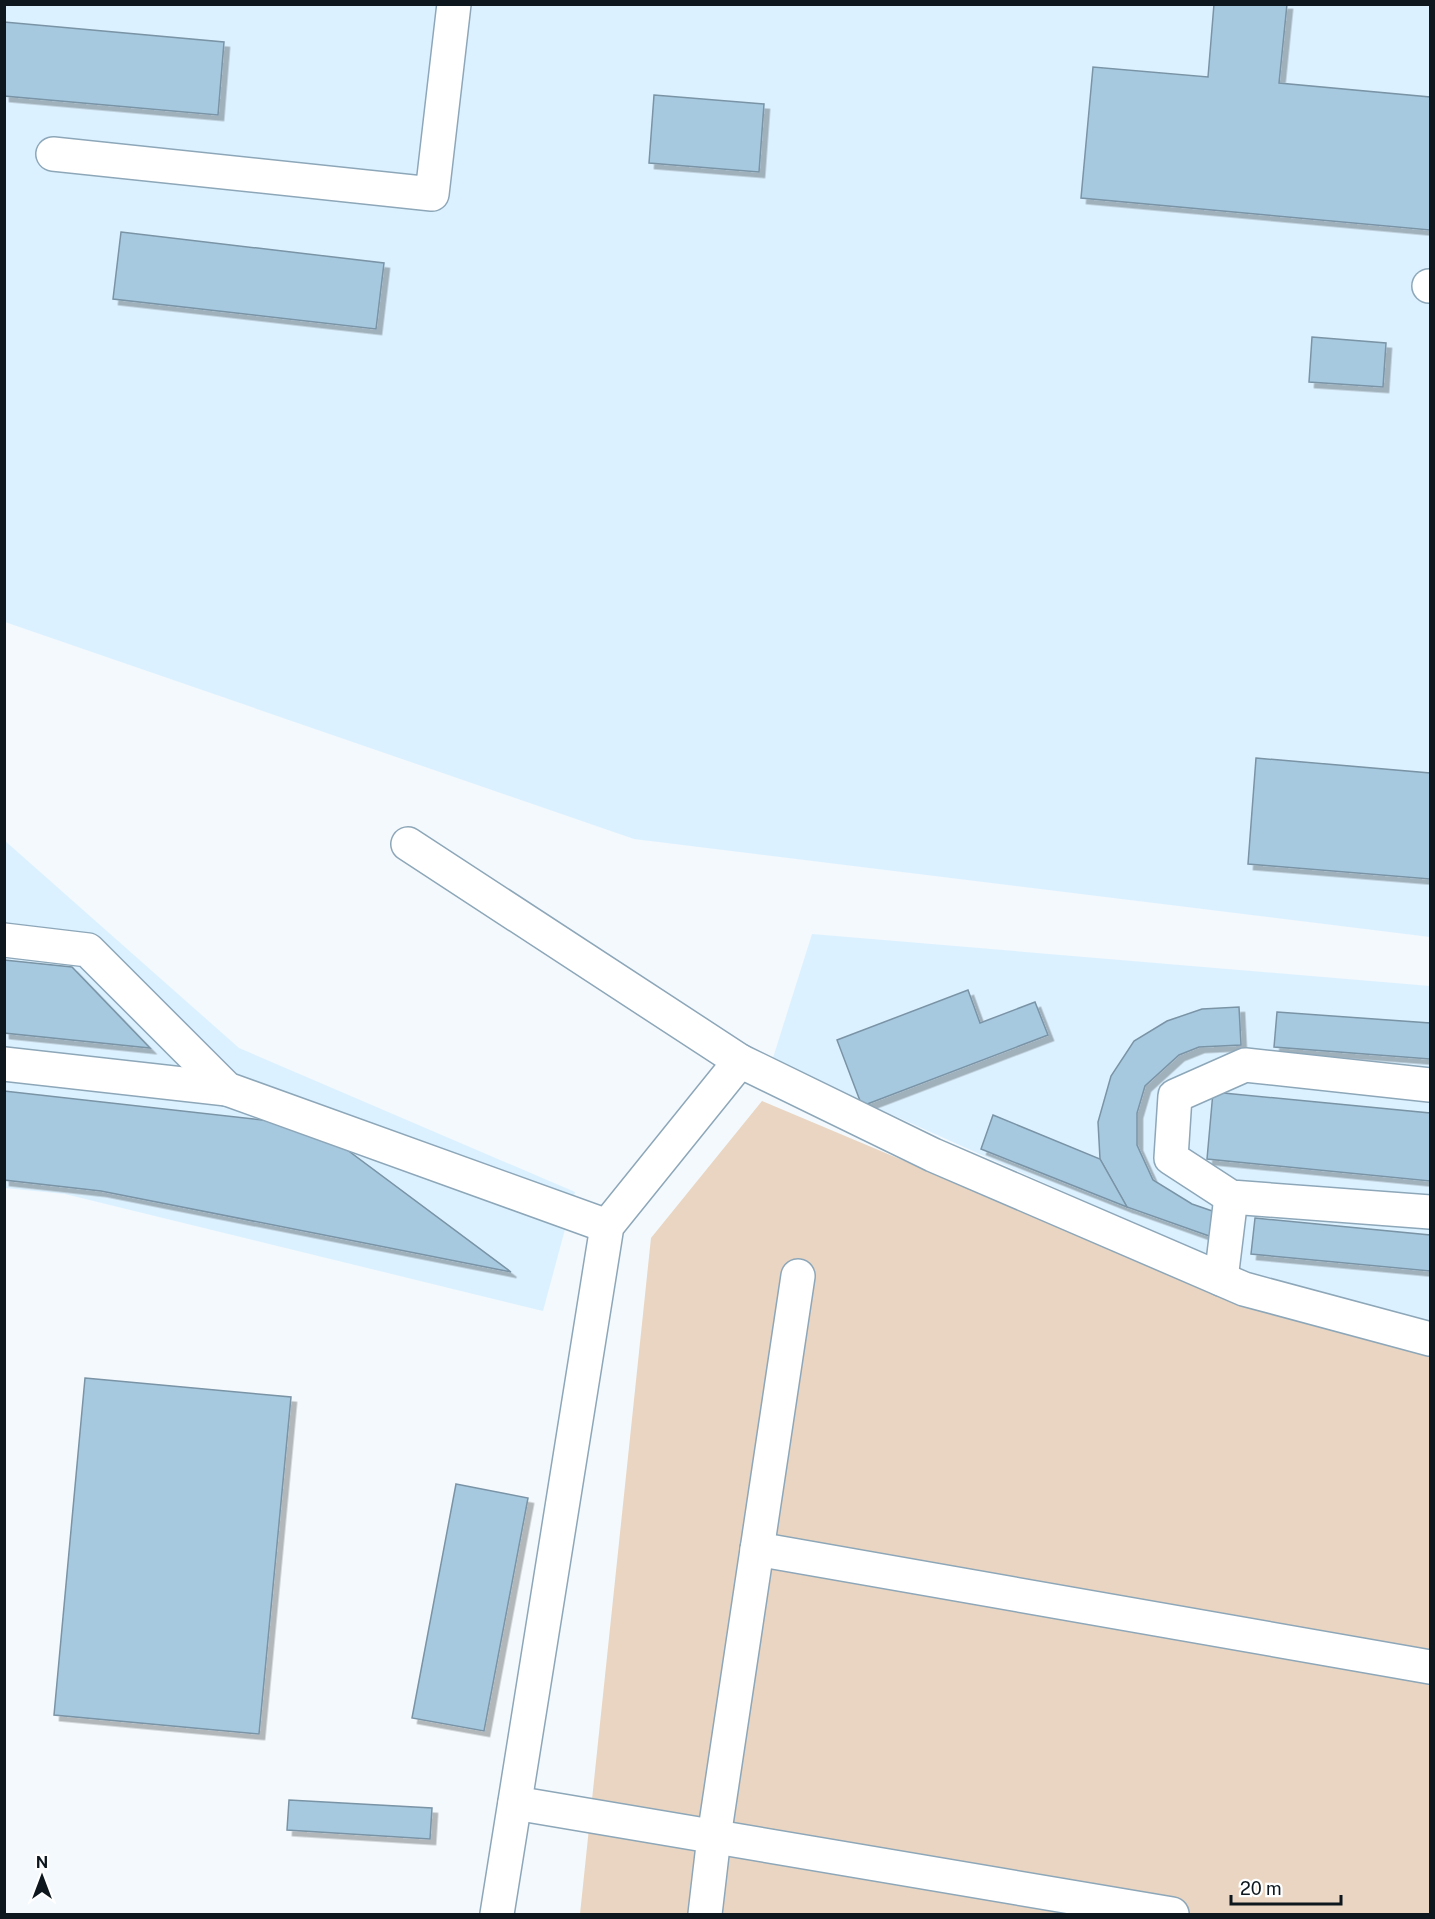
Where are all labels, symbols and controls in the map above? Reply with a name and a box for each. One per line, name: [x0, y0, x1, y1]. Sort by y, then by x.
north arrow: [12, 1847, 72, 1907]
text: N: [36, 1853, 48, 1872]
scale bar: [1231, 1868, 1340, 1906]
text: 20 m: [1240, 1878, 1282, 1899]

